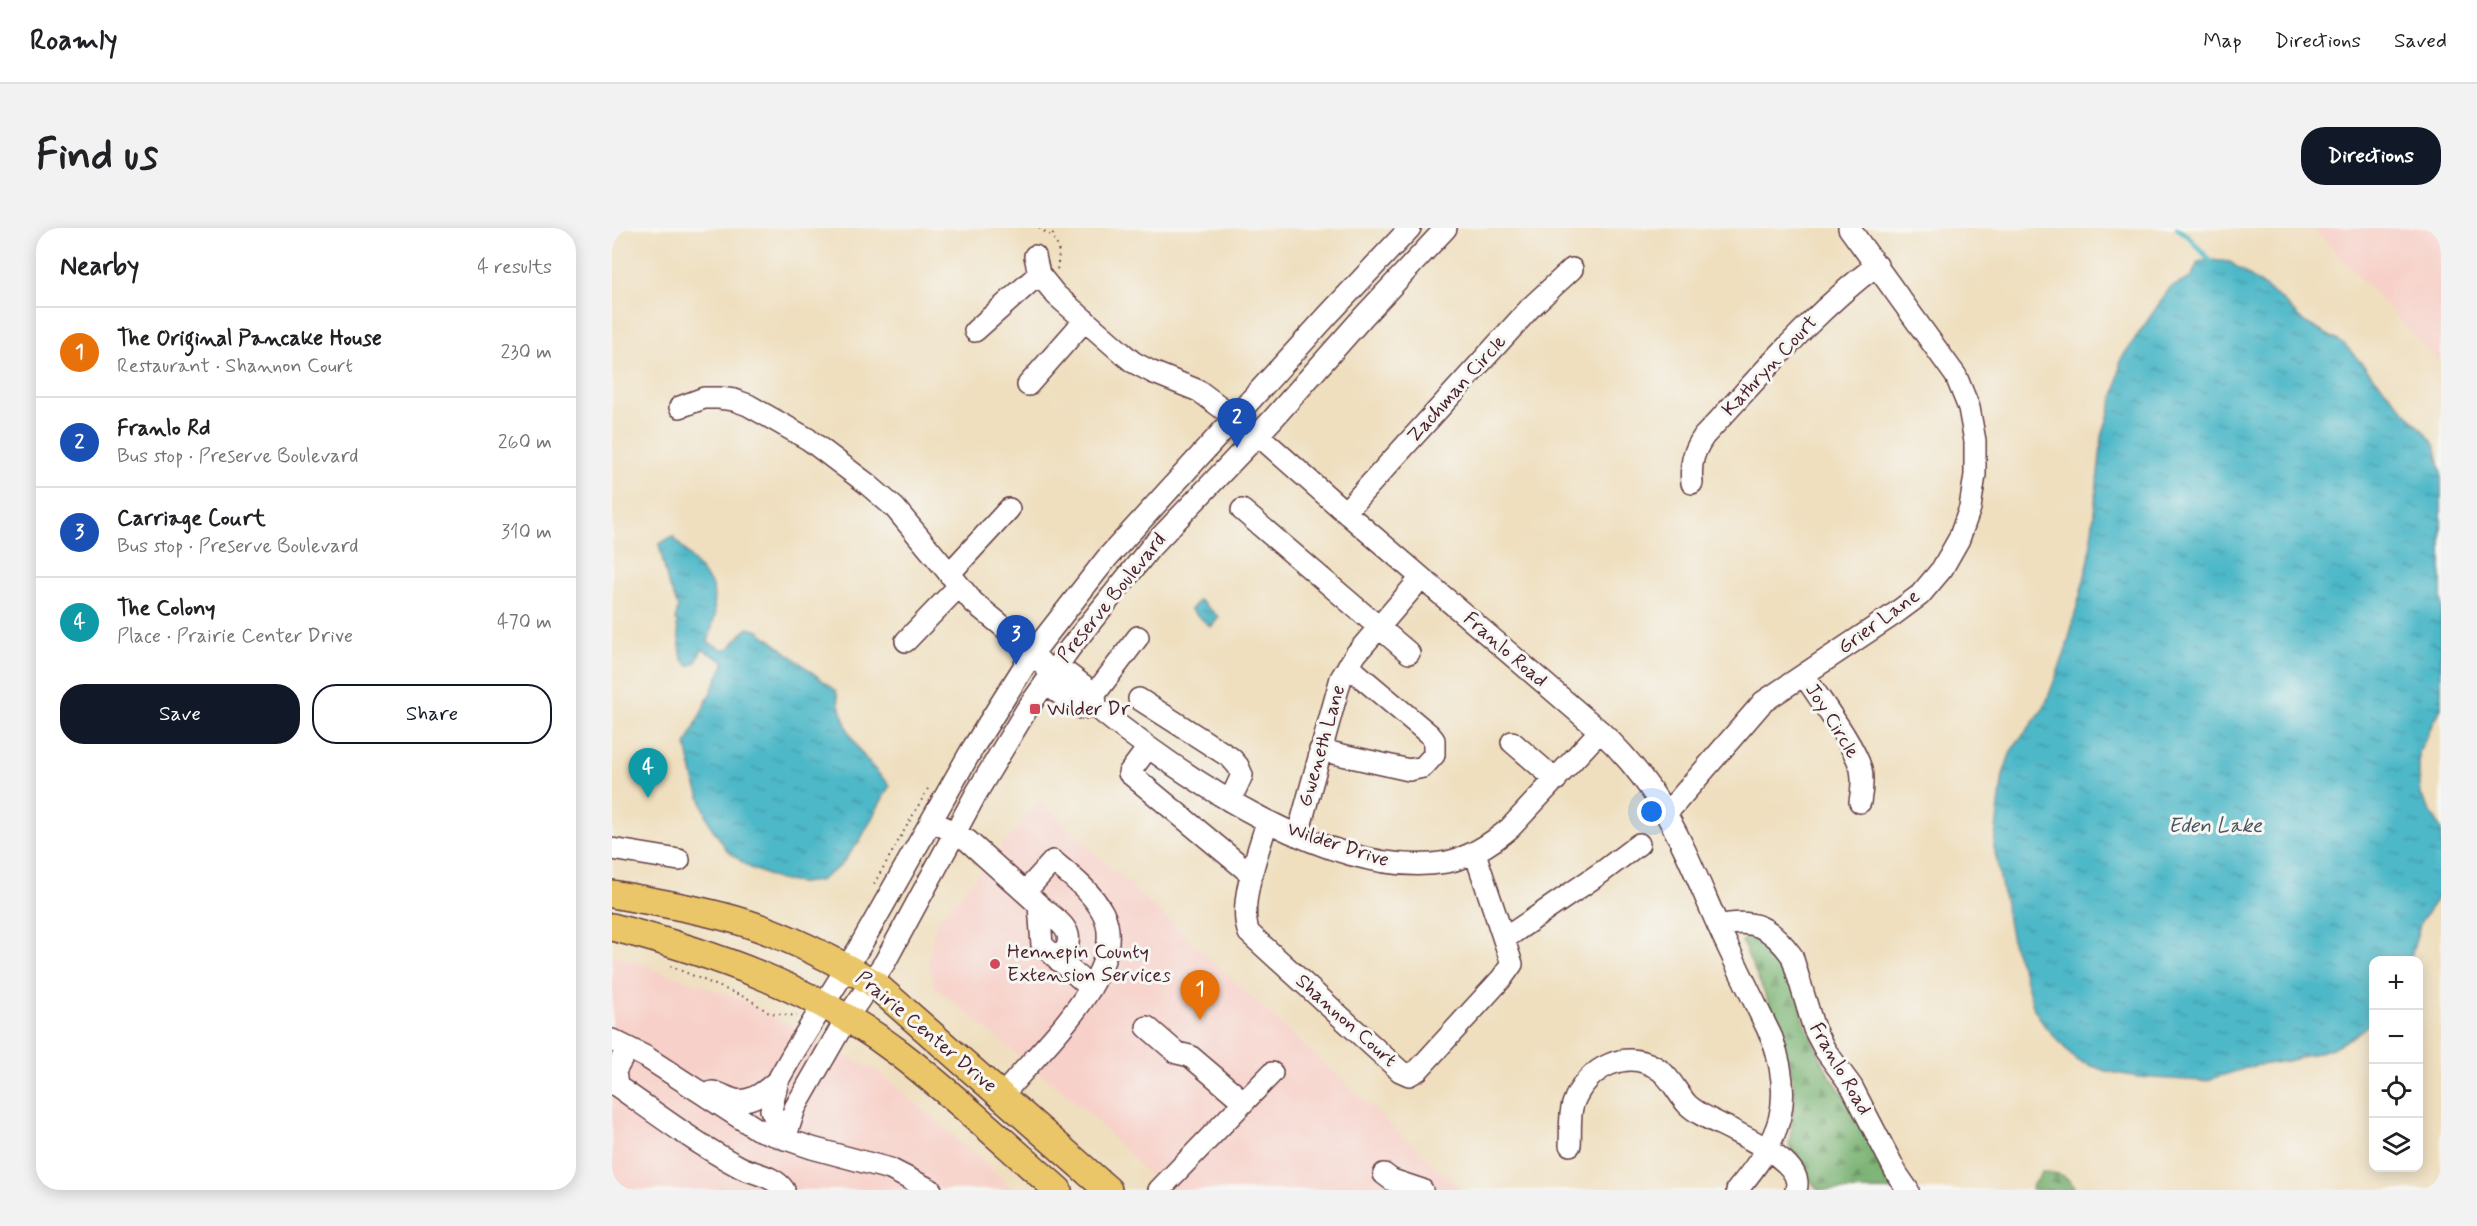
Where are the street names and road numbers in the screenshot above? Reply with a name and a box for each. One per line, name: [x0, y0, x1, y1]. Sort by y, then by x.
street label: Kathryn Court: [1716, 310, 1824, 422]
street label: Zachman Circle: [1401, 329, 1513, 449]
street label: Preserve Boulevard: [1051, 527, 1173, 669]
street label: Grier Lane: [1833, 583, 1926, 661]
street label: Franlo Road: [1457, 606, 1553, 694]
street label: Joy Circle: [1798, 678, 1866, 764]
street label: Gweneth Lane: [1292, 682, 1352, 810]
street label: Wilder Drive: [1283, 816, 1393, 874]
street label: Prairie Center Drive: [850, 965, 1002, 1099]
street label: Shannon Court: [1290, 968, 1402, 1074]
street label: Franlo Road: [1803, 1018, 1877, 1120]

